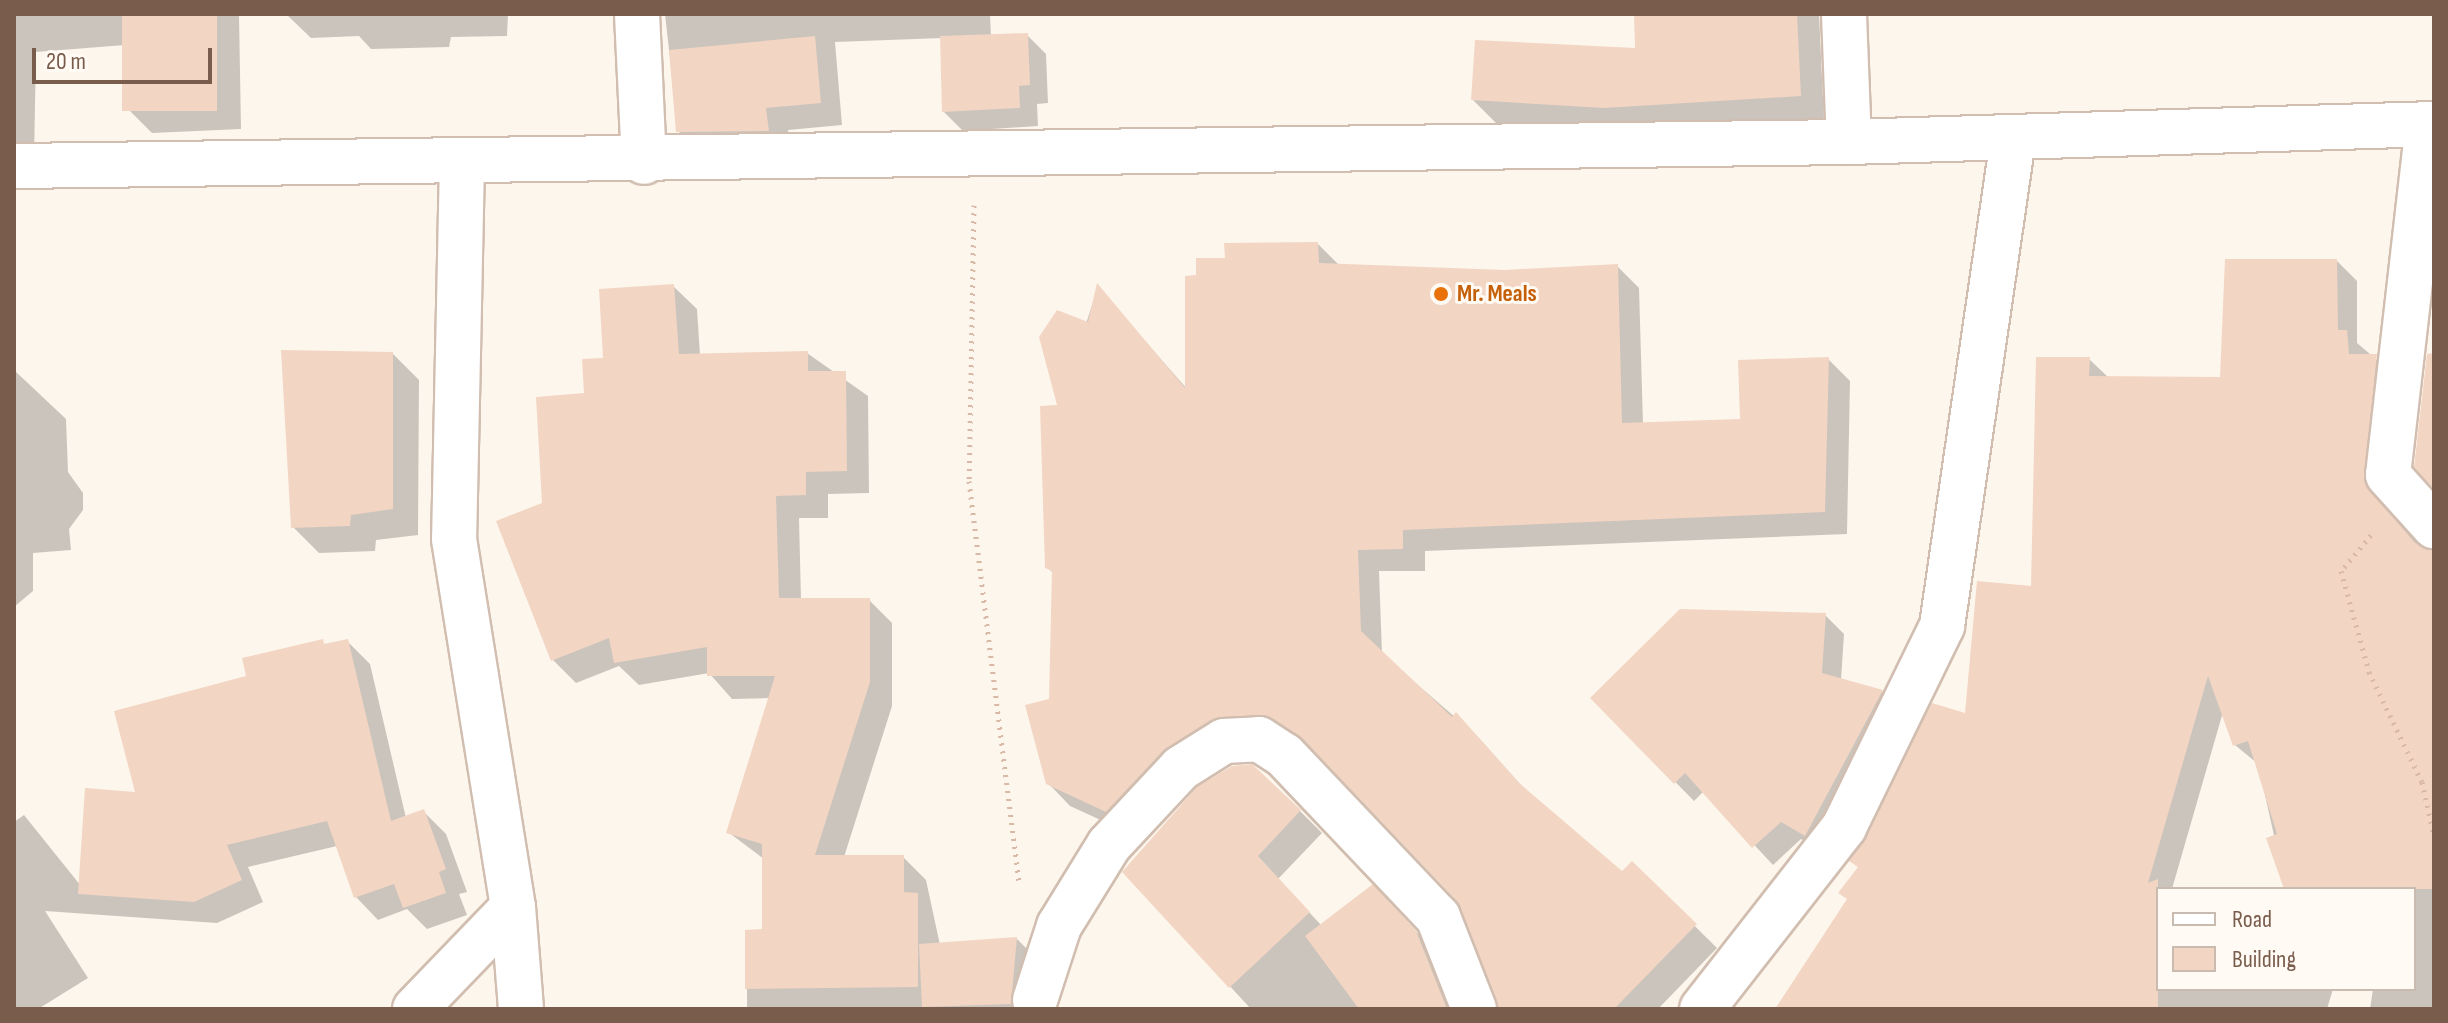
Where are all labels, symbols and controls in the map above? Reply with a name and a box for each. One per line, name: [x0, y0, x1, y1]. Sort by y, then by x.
scale bar: [36, 32, 216, 82]
text: 20 m: [46, 47, 86, 76]
place label: Mr. Meals: [1457, 280, 1537, 308]
marker: Mr. Meals: [1432, 285, 1450, 303]
legend: [2156, 887, 2416, 991]
text: Road: [2232, 905, 2272, 934]
text: Building: [2232, 945, 2296, 974]

